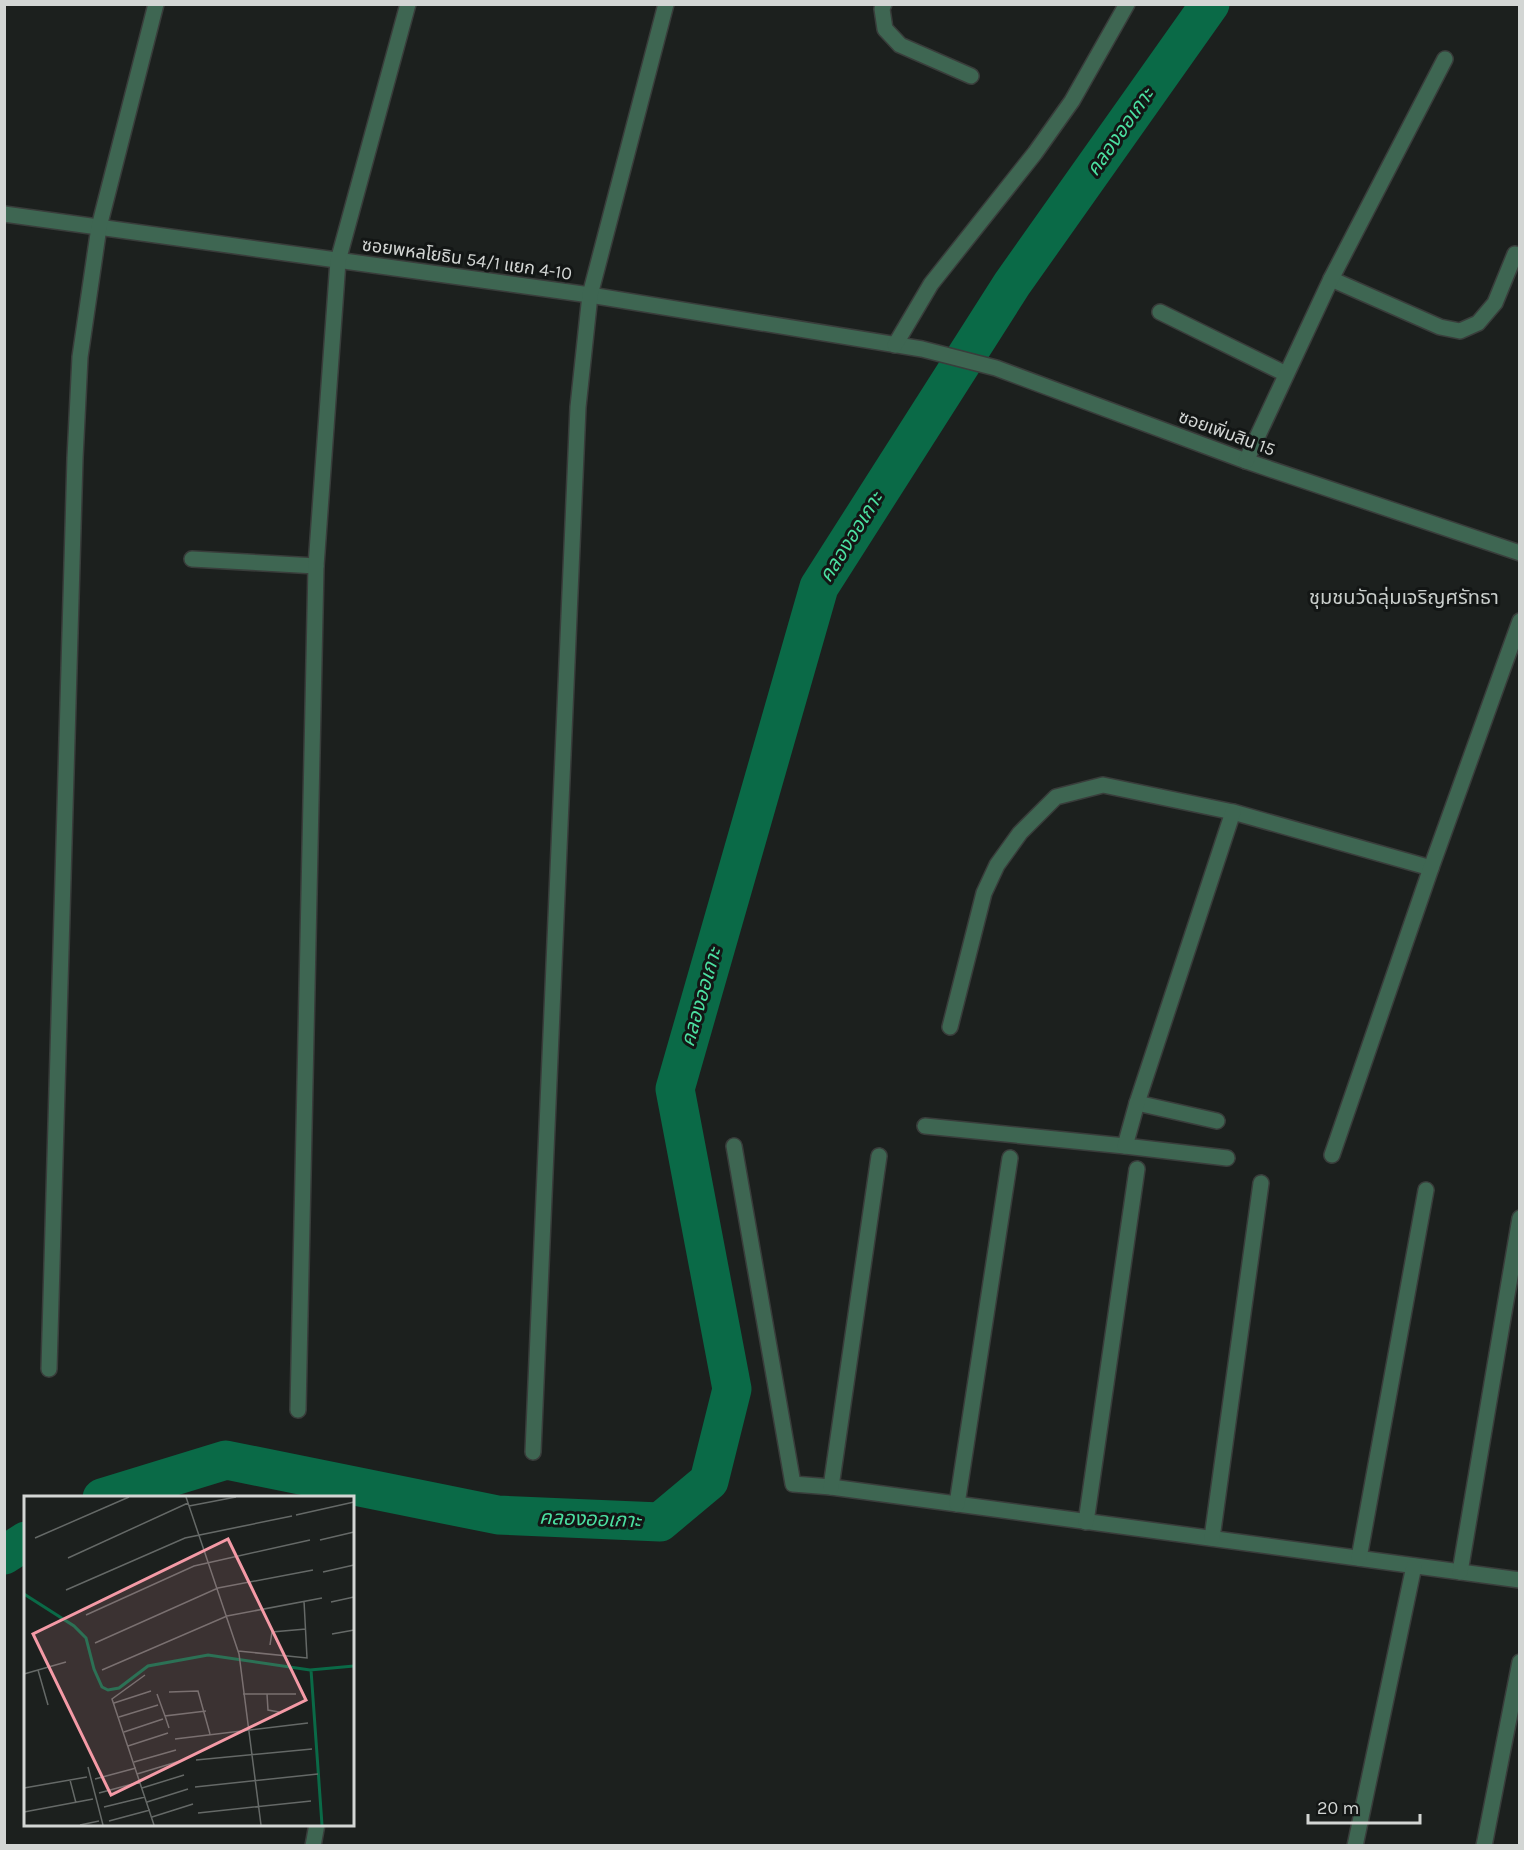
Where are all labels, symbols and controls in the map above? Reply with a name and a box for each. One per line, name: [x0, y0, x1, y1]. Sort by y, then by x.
water label: คลองออเกาะ: [1081, 82, 1160, 180]
street label: ซอยพหลโยธิน 54/1 แยก 4-10: [361, 233, 573, 285]
street label: ซอยเพิ่มสิน 15: [1176, 404, 1279, 461]
water label: คลองออเกาะ: [814, 486, 889, 586]
district label: ชุมชนวัดลุ่มเจริญศรัทธา: [1309, 586, 1499, 609]
water label: คลองออเกาะ: [676, 943, 727, 1049]
inset map: [24, 1496, 354, 1826]
water label: คลองออเกาะ: [539, 1506, 643, 1532]
scale bar: [1308, 1787, 1420, 1825]
text: 20 m: [1317, 1797, 1359, 1819]

